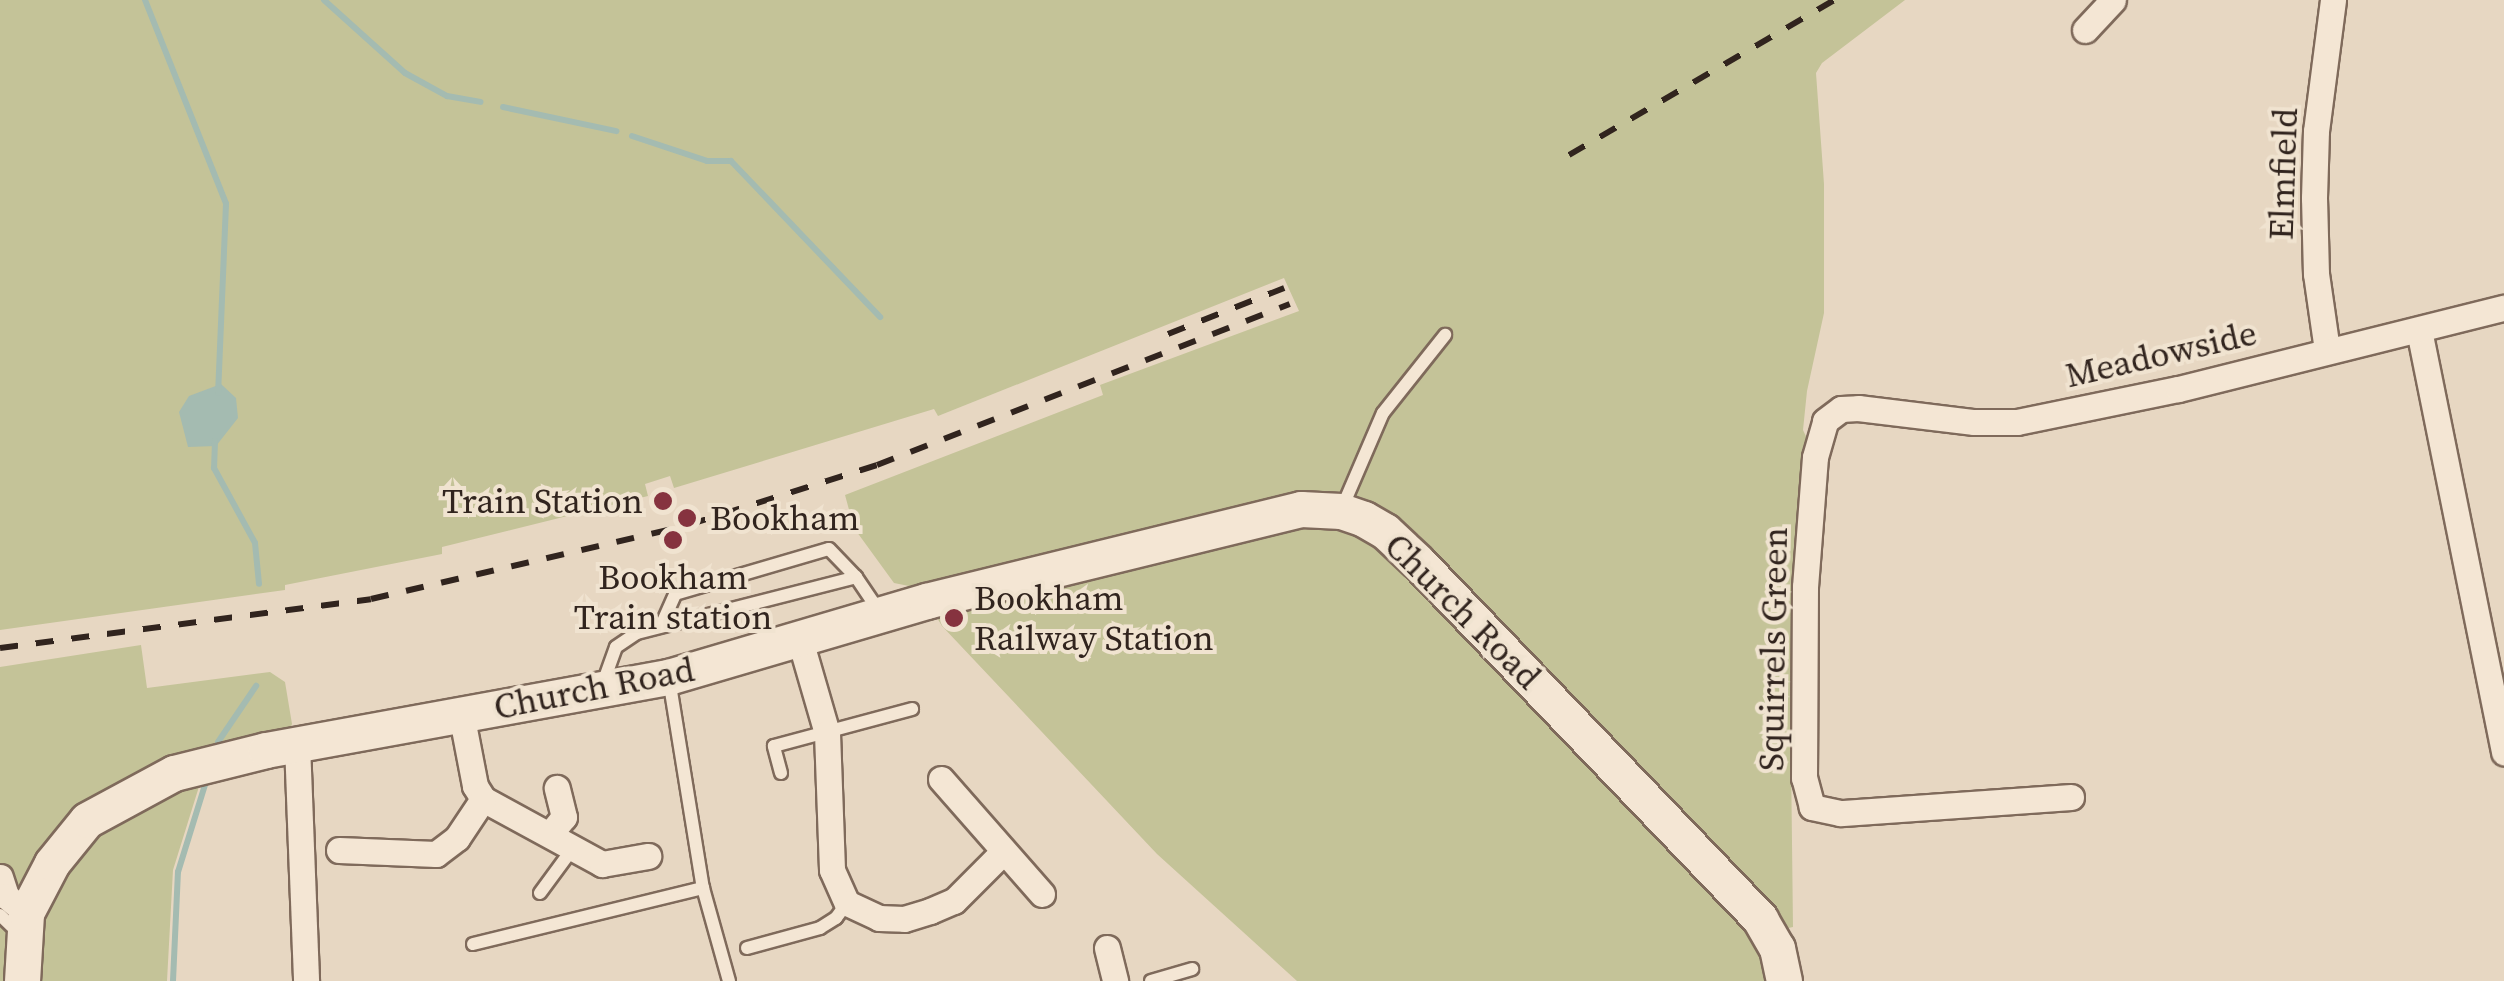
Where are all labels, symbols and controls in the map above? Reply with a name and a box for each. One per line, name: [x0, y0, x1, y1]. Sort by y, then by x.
street label: Elmfield: [2260, 107, 2306, 241]
street label: Meadowside: [2061, 312, 2261, 396]
place label: Train Station: [442, 480, 643, 522]
marker: Train Station: [652, 490, 674, 512]
place label: Bookham: [710, 497, 859, 539]
marker: Bookham: [674, 505, 700, 531]
street label: Church Road: [1376, 524, 1550, 698]
street label: Squirrels Green: [1750, 527, 1796, 771]
marker: Bookham Train station: [662, 529, 684, 551]
place label: Bookham Train station: [574, 556, 772, 638]
place label: Bookham Railway Station: [974, 577, 1214, 659]
marker: Bookham Railway Station: [943, 607, 965, 629]
street label: Church Road: [490, 648, 698, 728]

